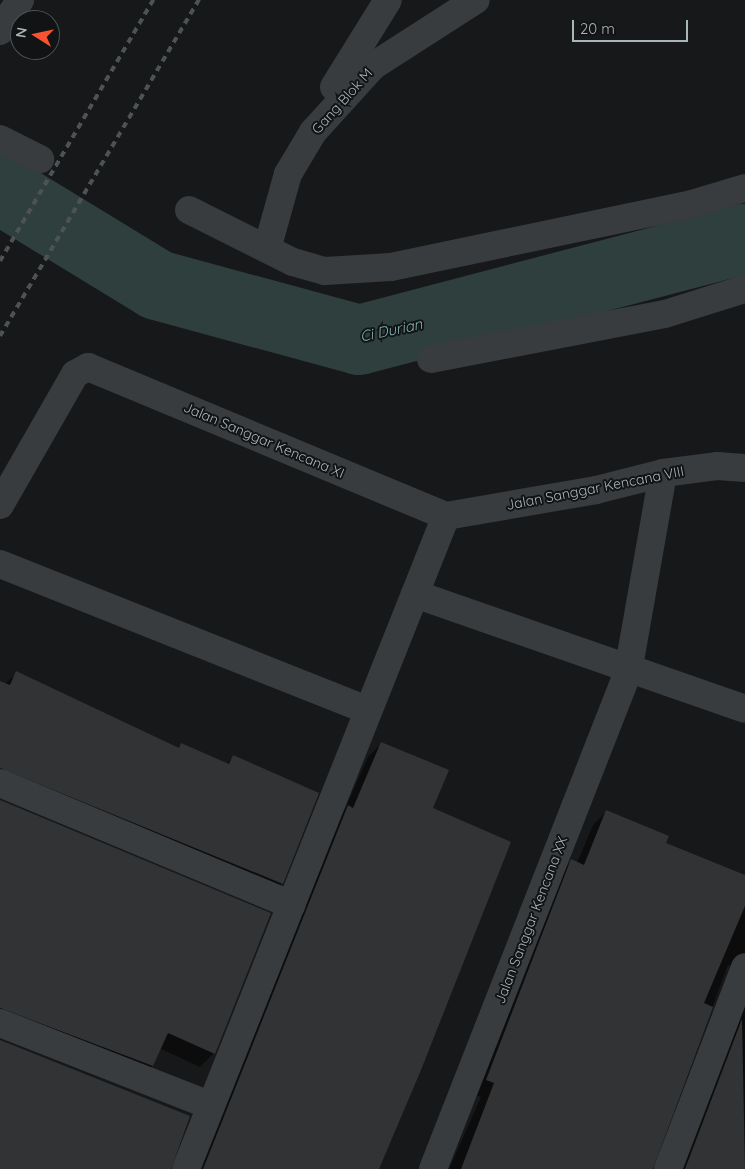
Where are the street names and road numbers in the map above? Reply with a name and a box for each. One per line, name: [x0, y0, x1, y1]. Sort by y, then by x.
street label: Gang Blok M: [308, 65, 376, 137]
street label: Jalan Sanggar Kencana XI: [181, 398, 347, 482]
street label: Jalan Sanggar Kencana VIII: [505, 463, 685, 513]
street label: Jalan Sanggar Kencana XX: [491, 834, 571, 1006]

